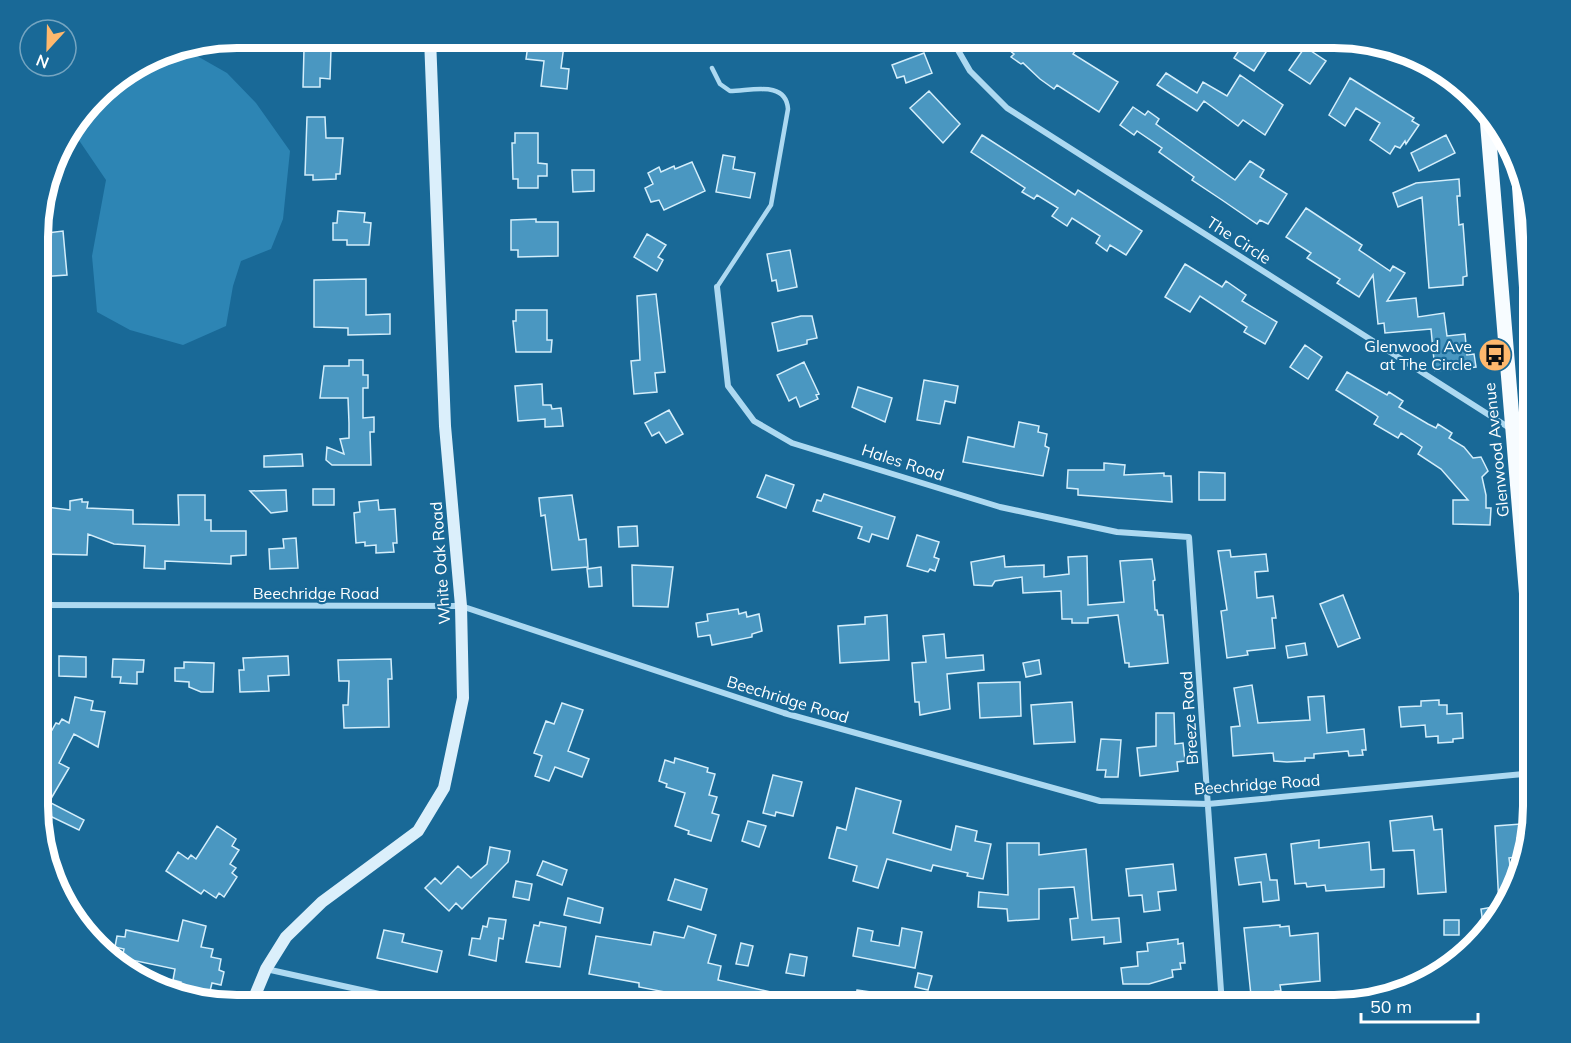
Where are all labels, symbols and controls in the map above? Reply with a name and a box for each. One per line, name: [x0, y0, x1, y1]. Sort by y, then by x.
north arrow: [18, 18, 78, 78]
text: N: [33, 50, 52, 73]
street label: The Circle: [1203, 212, 1275, 268]
place label: Glenwood Ave at The Circle: [1364, 336, 1472, 374]
bus stop icon: Glenwood Ave at The Circle: [1477, 337, 1513, 373]
street label: Glenwood Avenue: [1479, 382, 1513, 518]
street label: Hales Road: [859, 439, 947, 485]
street label: White Oak Road: [426, 501, 454, 625]
street label: Beechridge Road: [253, 583, 379, 603]
street label: Breeze Road: [1176, 670, 1202, 766]
street label: Beechridge Road: [725, 671, 851, 727]
street label: Beechridge Road: [1193, 770, 1321, 798]
scale bar: [1361, 986, 1478, 1024]
text: 50 m: [1370, 995, 1412, 1018]

